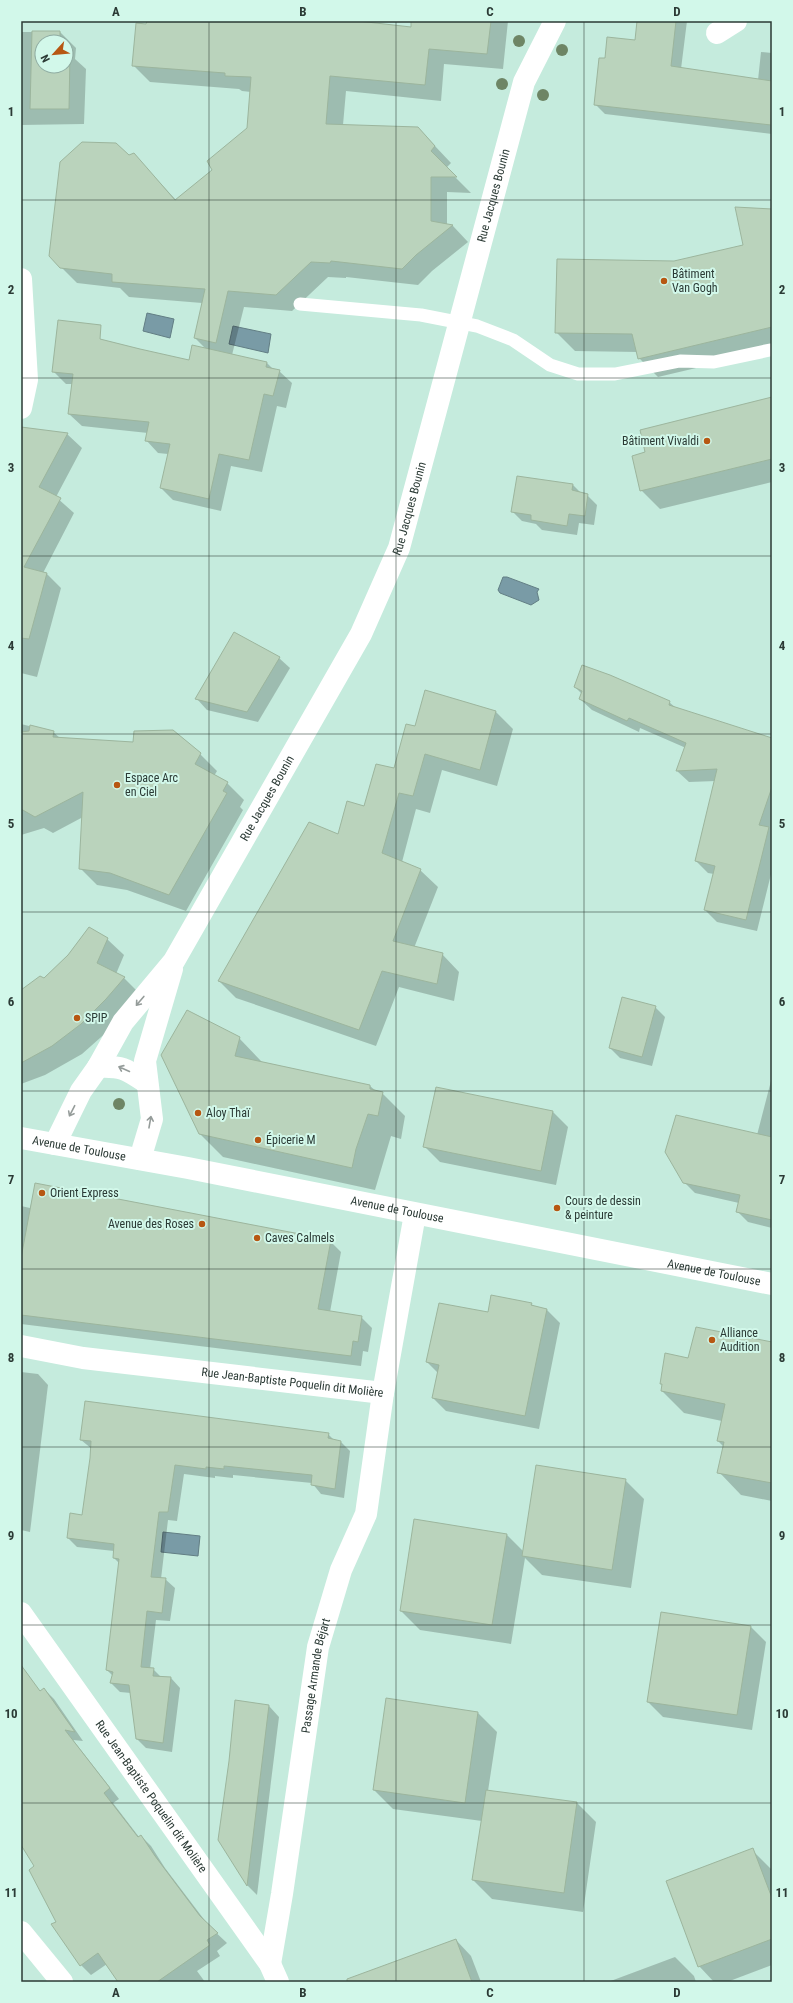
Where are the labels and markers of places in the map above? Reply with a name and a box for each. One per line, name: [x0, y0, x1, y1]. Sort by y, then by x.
place label: Bâtiment Van Gogh: [672, 267, 718, 295]
marker: Bâtiment Van Gogh: [659, 276, 669, 286]
place label: Bâtiment Vivaldi: [622, 434, 699, 448]
marker: Bâtiment Vivaldi: [702, 436, 712, 446]
place label: Espace Arc en Ciel: [125, 771, 178, 799]
marker: Espace Arc en Ciel: [112, 780, 122, 790]
place label: SPIP: [85, 1011, 108, 1025]
marker: SPIP: [72, 1013, 82, 1023]
place label: Aloy Thaï: [206, 1106, 251, 1120]
marker: Aloy Thaï: [193, 1108, 203, 1118]
place label: Épicerie M: [266, 1132, 316, 1147]
marker: Épicerie M: [253, 1135, 263, 1145]
place label: Orient Express: [50, 1186, 119, 1200]
marker: Orient Express: [37, 1188, 47, 1198]
place label: Cours de dessin & peinture: [565, 1194, 641, 1222]
marker: Cours de dessin & peinture: [552, 1203, 562, 1213]
place label: Avenue des Roses: [108, 1217, 194, 1231]
marker: Avenue des Roses: [197, 1219, 207, 1229]
place label: Caves Calmels: [265, 1231, 335, 1245]
marker: Caves Calmels: [252, 1233, 262, 1243]
place label: Alliance Audition: [720, 1326, 760, 1354]
marker: Alliance Audition: [707, 1335, 717, 1345]

